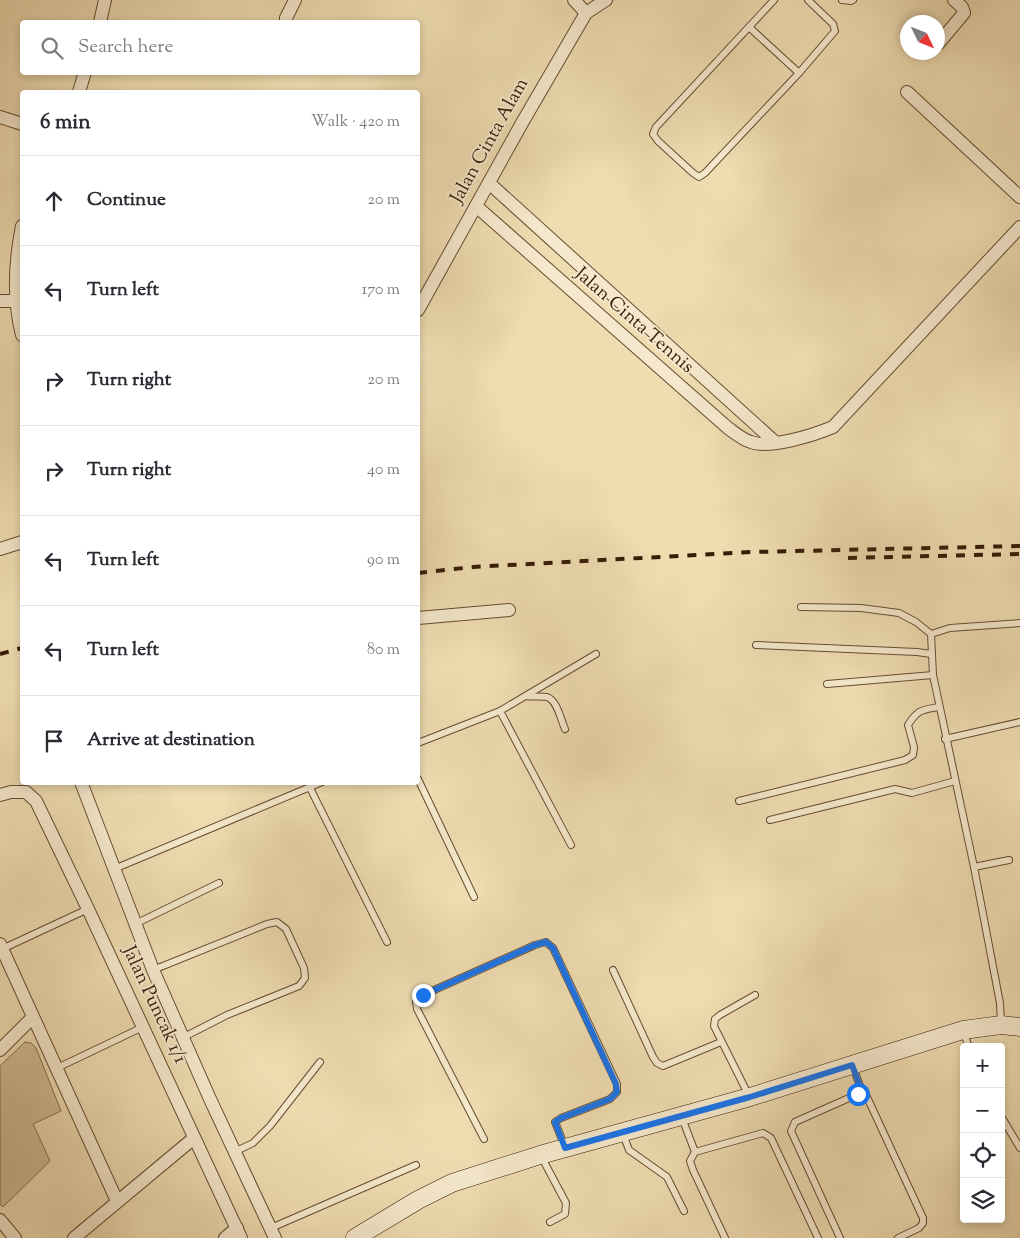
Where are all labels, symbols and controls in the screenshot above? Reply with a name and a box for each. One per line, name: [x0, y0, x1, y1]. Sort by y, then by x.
north arrow: [900, 15, 945, 60]
search box: [20, 20, 420, 75]
icon: search: [38, 34, 66, 62]
text: Search here: [78, 34, 173, 61]
street label: Jalan Cinta Alam: [444, 73, 536, 209]
text: 6 min: [40, 108, 91, 138]
text: Walk · 420 m: [311, 111, 400, 134]
icon: ahead: [40, 187, 68, 215]
text: Continue: [87, 187, 166, 214]
text: 20 m: [367, 189, 400, 212]
street label: Jalan Cinta Tennis: [568, 261, 700, 380]
icon: left: [40, 277, 68, 305]
text: Turn left: [87, 277, 159, 304]
text: 170 m: [362, 279, 400, 302]
icon: right: [40, 367, 68, 395]
text: Turn right: [87, 367, 171, 394]
text: 20 m: [367, 369, 400, 392]
icon: right: [40, 457, 68, 485]
text: Turn right: [87, 457, 171, 484]
text: 40 m: [367, 459, 400, 482]
icon: left: [40, 547, 68, 575]
text: Turn left: [87, 547, 159, 574]
text: 90 m: [367, 549, 400, 572]
icon: left: [40, 637, 68, 665]
text: Turn left: [87, 637, 159, 664]
text: 80 m: [367, 639, 400, 662]
icon: arrive: [40, 727, 68, 755]
text: Arrive at destination: [87, 727, 255, 754]
street label: Jalan Puncak 1/1: [114, 941, 193, 1069]
route end: [412, 984, 435, 1007]
map controls: [960, 1043, 1005, 1223]
button: +: [960, 1043, 1005, 1088]
route start: [847, 1083, 870, 1106]
button: −: [960, 1088, 1005, 1133]
button: locate: [960, 1133, 1005, 1178]
button: layers: [960, 1178, 1005, 1223]

